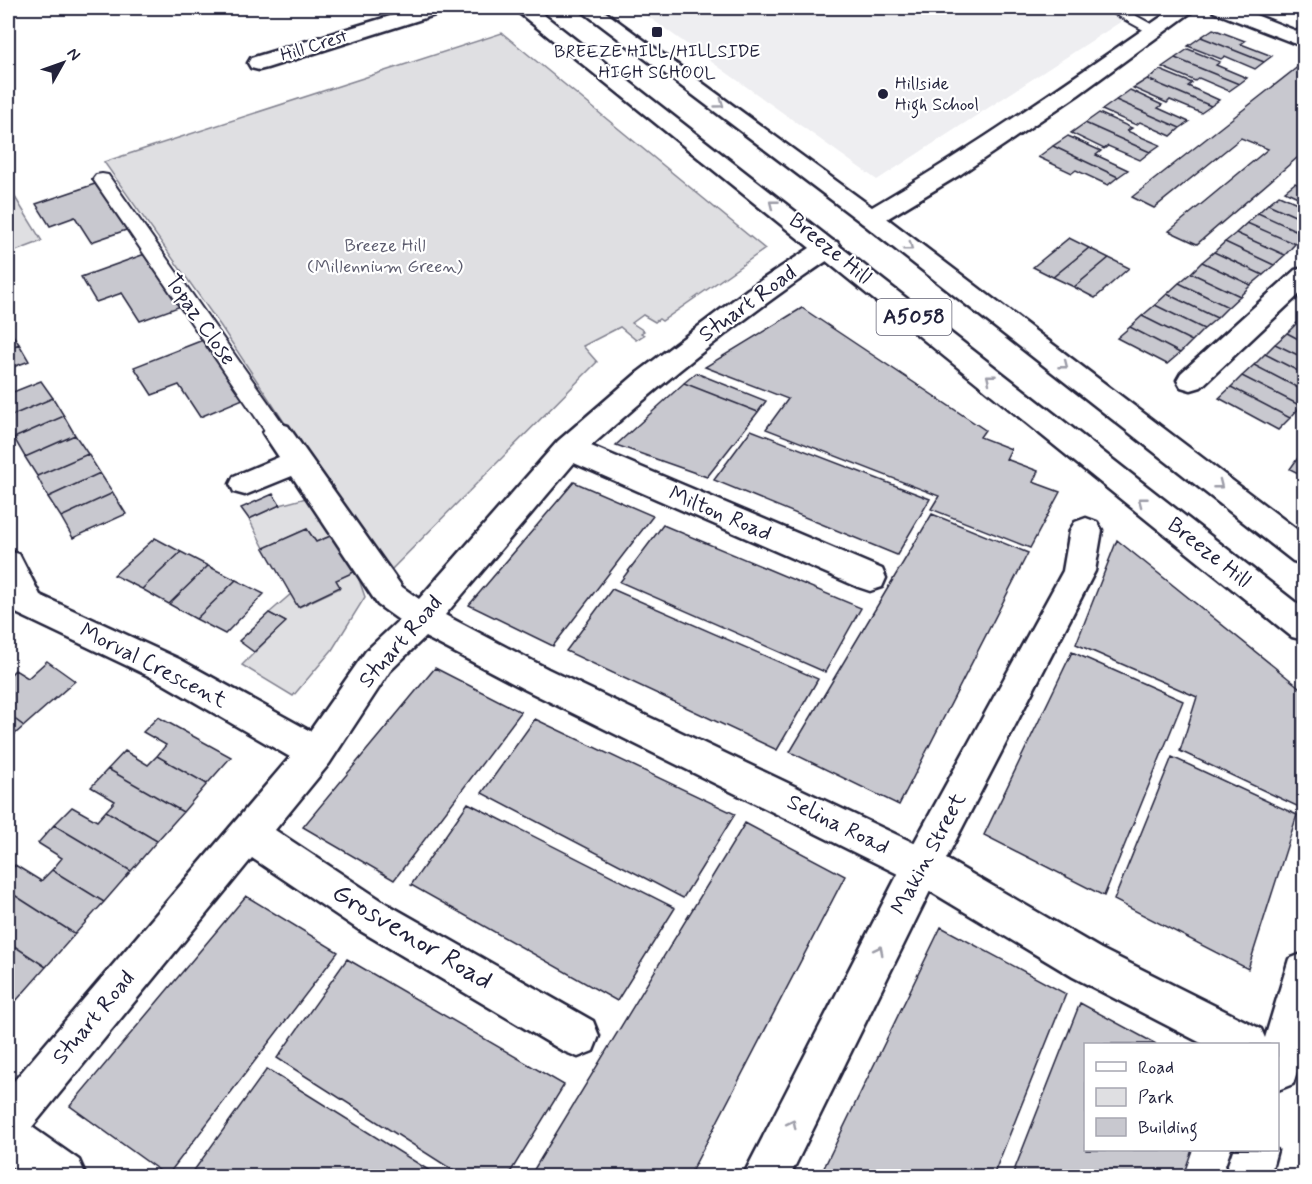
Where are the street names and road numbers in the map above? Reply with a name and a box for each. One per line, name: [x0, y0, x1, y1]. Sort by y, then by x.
street label: Hill Crest: [277, 24, 351, 68]
street label: Breeze Hill: [783, 207, 877, 291]
street label: Stuart Road: [694, 259, 802, 349]
street label: Topaz Close: [158, 269, 242, 371]
road number: A5058: [876, 299, 952, 335]
street label: Milton Road: [664, 480, 776, 548]
street label: Breeze Hill: [1161, 511, 1257, 595]
street label: Stuart Road: [353, 590, 449, 694]
street label: Morval Crescent: [75, 617, 231, 715]
street label: Selina Road: [782, 788, 894, 862]
street label: Makin Street: [885, 788, 973, 920]
street label: Grosvenor Road: [325, 875, 499, 999]
street label: Stuart Road: [47, 965, 141, 1071]

